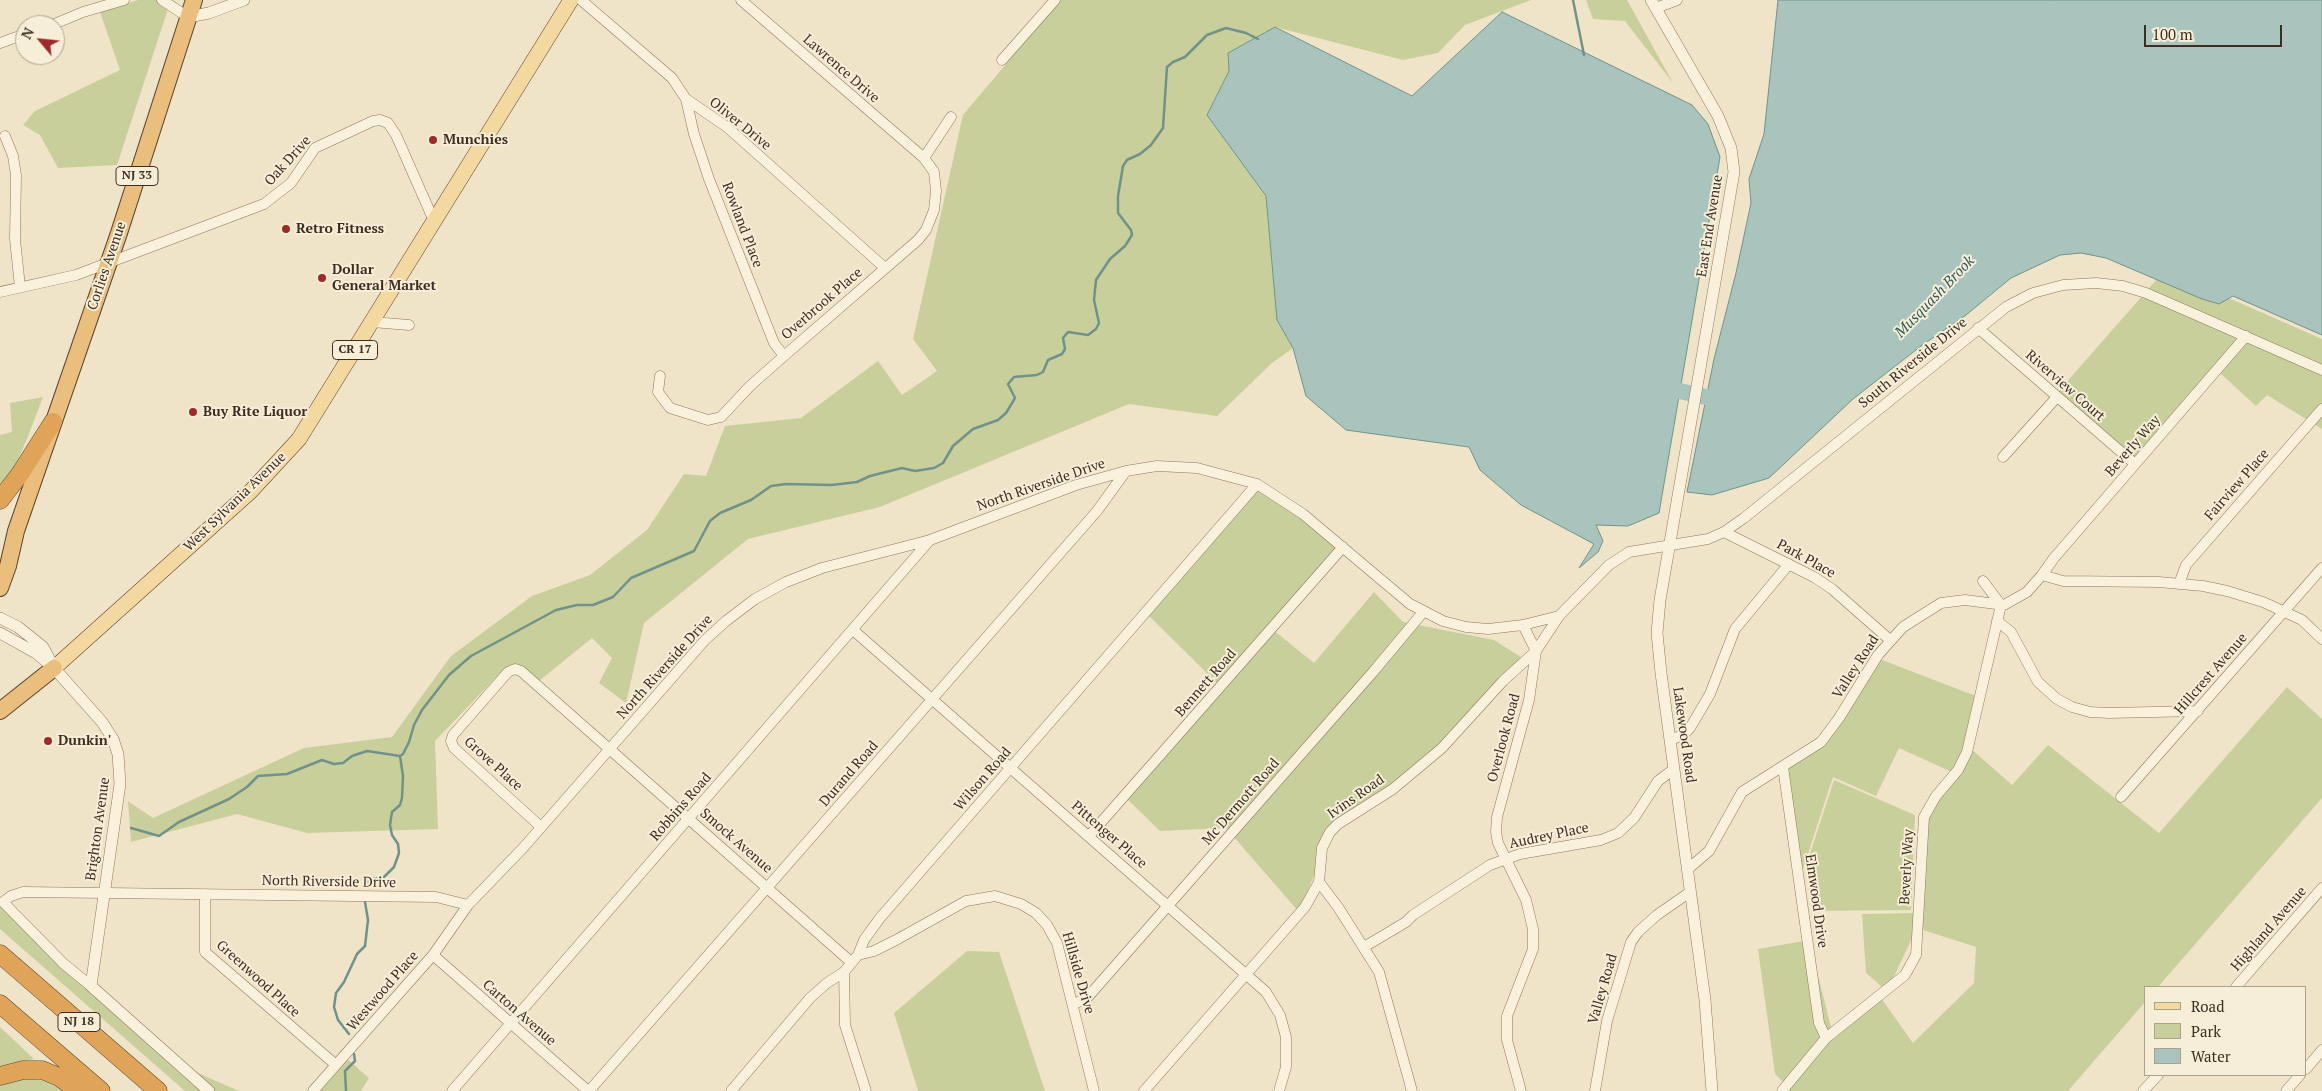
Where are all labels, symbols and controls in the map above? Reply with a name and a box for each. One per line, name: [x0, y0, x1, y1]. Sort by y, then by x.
north arrow: [15, 15, 65, 65]
scale bar: [2147, 15, 2284, 47]
text: N: [16, 24, 38, 42]
text: 100 m: [2152, 24, 2193, 44]
street label: Lawrence Drive: [799, 31, 883, 107]
street label: Oliver Drive: [706, 94, 774, 154]
place label: Munchies: [443, 132, 508, 148]
street label: Oak Drive: [261, 133, 315, 189]
marker: Munchies: [427, 134, 439, 146]
road number: NJ 33: [116, 167, 158, 186]
street label: East End Avenue: [1694, 174, 1726, 278]
street label: Rowland Place: [718, 180, 766, 270]
street label: Corlies Avenue: [84, 220, 130, 312]
place label: Retro Fitness: [296, 221, 384, 237]
marker: Retro Fitness: [280, 223, 292, 235]
water label: Musquash Brook: [1892, 252, 1978, 342]
place label: Dollar General Market: [332, 262, 436, 294]
street label: Overbrook Place: [778, 264, 866, 344]
marker: Dollar General Market: [316, 272, 328, 284]
street label: South Riverside Drive: [1856, 314, 1970, 412]
road number: CR 17: [332, 340, 378, 360]
street label: Riverview Court: [2022, 347, 2108, 425]
place label: Buy Rite Liquor: [203, 404, 307, 420]
marker: Buy Rite Liquor: [187, 406, 199, 418]
street label: Beverly Way: [2102, 412, 2164, 480]
street label: Fairview Place: [2201, 446, 2273, 524]
street label: West Sylvania Avenue: [180, 449, 290, 555]
street label: North Riverside Drive: [975, 455, 1107, 515]
street label: Park Place: [1774, 536, 1838, 582]
street label: North Riverside Drive: [614, 611, 716, 723]
street label: Hillcrest Avenue: [2171, 630, 2251, 718]
street label: Valley Road: [1829, 632, 1883, 702]
street label: Bennett Road: [1172, 646, 1240, 720]
street label: Lakewood Road: [1669, 686, 1699, 784]
street label: Overlook Road: [1484, 692, 1524, 784]
place label: Dunkin': [58, 733, 111, 749]
street label: Grove Place: [460, 733, 526, 795]
marker: Dunkin': [42, 735, 54, 747]
street label: Durand Road: [816, 738, 882, 810]
street label: Wilson Road: [951, 744, 1015, 814]
street label: Mc Dermott Road: [1199, 755, 1283, 849]
street label: Robbins Road: [647, 769, 715, 845]
street label: Ivins Road: [1324, 771, 1388, 823]
street label: Brighton Avenue: [82, 776, 114, 882]
street label: Pittenger Place: [1068, 798, 1150, 872]
street label: Smock Avenue: [696, 805, 776, 877]
street label: Audrey Place: [1508, 819, 1590, 853]
street label: Beverly Way: [1897, 829, 1917, 905]
street label: Elmwood Drive: [1801, 853, 1831, 949]
street label: North Riverside Drive: [262, 872, 396, 892]
street label: Highland Avenue: [2228, 883, 2310, 975]
street label: Hillside Drive: [1058, 930, 1098, 1016]
street label: Greenwood Place: [213, 937, 303, 1021]
street label: Westwood Place: [344, 948, 422, 1034]
street label: Valley Road: [1585, 952, 1621, 1026]
street label: Carton Avenue: [479, 976, 559, 1050]
legend: [2144, 986, 2307, 1076]
text: Road: [2191, 996, 2224, 1016]
road number: NJ 18: [58, 1012, 100, 1032]
text: Park: [2191, 1021, 2221, 1041]
text: Water: [2191, 1046, 2230, 1066]

